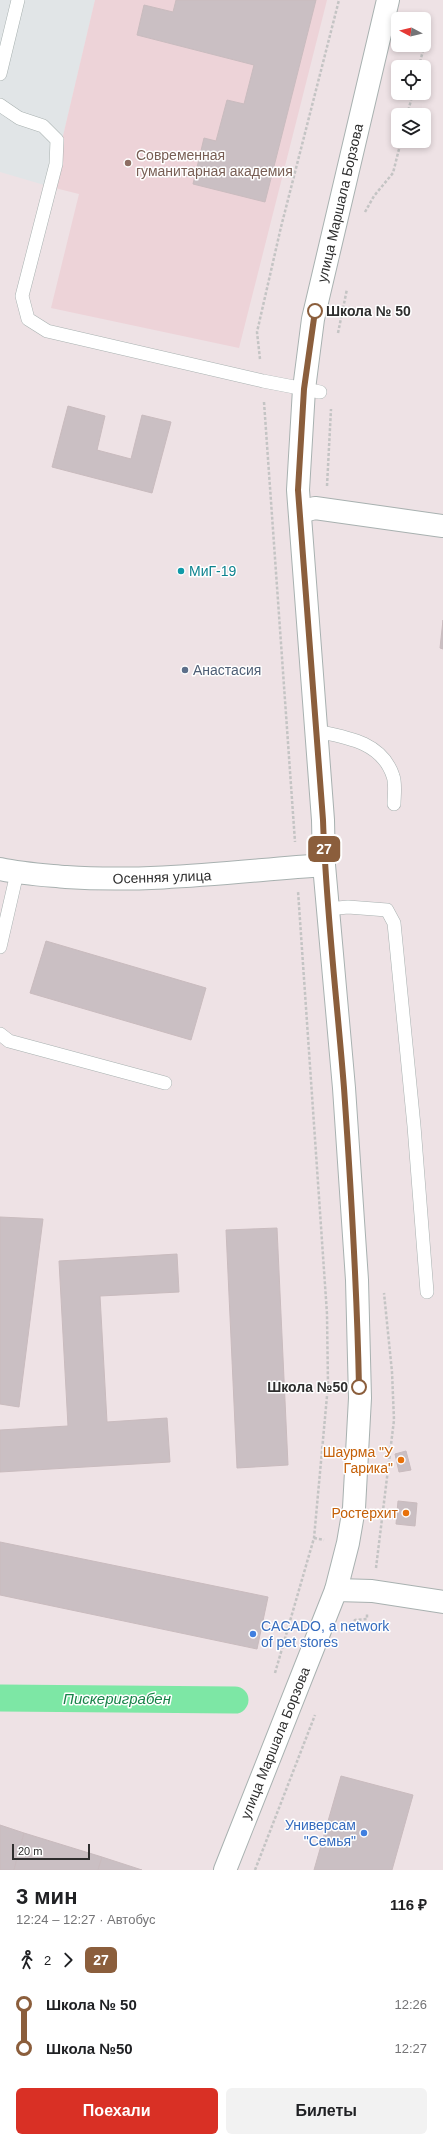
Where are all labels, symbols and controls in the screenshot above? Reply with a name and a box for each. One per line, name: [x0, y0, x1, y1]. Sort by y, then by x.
north arrow: [391, 12, 431, 52]
map controls: [391, 12, 431, 148]
button: locate: [391, 60, 431, 100]
button: layers: [391, 108, 431, 148]
street label: улица Маршала Борзова: [314, 122, 366, 284]
place label: Современная гуманитарная академия: [136, 147, 293, 179]
marker: Современная гуманитарная академия: [123, 158, 133, 168]
marker: Школа № 50: [307, 303, 323, 319]
place label: Школа № 50: [326, 303, 411, 319]
place label: МиГ-19: [189, 563, 237, 579]
marker: МиГ-19: [176, 566, 186, 576]
place label: Анастасия: [193, 662, 261, 678]
marker: Анастасия: [180, 665, 190, 675]
line badge: 27: [306, 836, 342, 862]
text: 27: [316, 841, 332, 857]
street label: Осенняя улица: [112, 867, 212, 887]
place label: Школа №50: [267, 1379, 348, 1395]
marker: Школа №50: [351, 1379, 367, 1395]
place label: Шаурма "У Гарика": [323, 1444, 393, 1476]
marker: Шаурма "У Гарика": [396, 1455, 406, 1465]
place label: Ростерхит: [332, 1505, 399, 1521]
marker: Ростерхит: [401, 1508, 411, 1518]
place label: CACADO, a network of pet stores: [261, 1618, 390, 1650]
marker: CACADO, a network of pet stores: [248, 1629, 258, 1639]
street label: улица Маршала Борзова: [237, 1665, 313, 1821]
water label: Пискериграбен: [63, 1690, 171, 1707]
place label: Универсам "Семья": [285, 1817, 356, 1849]
marker: Универсам "Семья": [359, 1828, 369, 1838]
scale bar: [12, 1842, 90, 1861]
text: 20 m: [18, 1845, 42, 1857]
text: 3 мин: [16, 1884, 77, 1909]
text: 116 ₽: [390, 1896, 427, 1913]
text: 12:24 – 12:27 · Автобус: [16, 1912, 155, 1927]
icon: walk: [16, 1949, 38, 1971]
icon: forward: [57, 1949, 79, 1971]
text: 27: [93, 1952, 109, 1968]
text: 2: [44, 1953, 51, 1968]
text: Школа № 50: [46, 1996, 137, 2013]
text: 12:26: [394, 1997, 427, 2012]
text: Школа №50: [46, 2040, 133, 2057]
text: 12:27: [394, 2041, 427, 2056]
button: Поехали: [16, 2088, 218, 2134]
button: Билеты: [226, 2088, 427, 2134]

